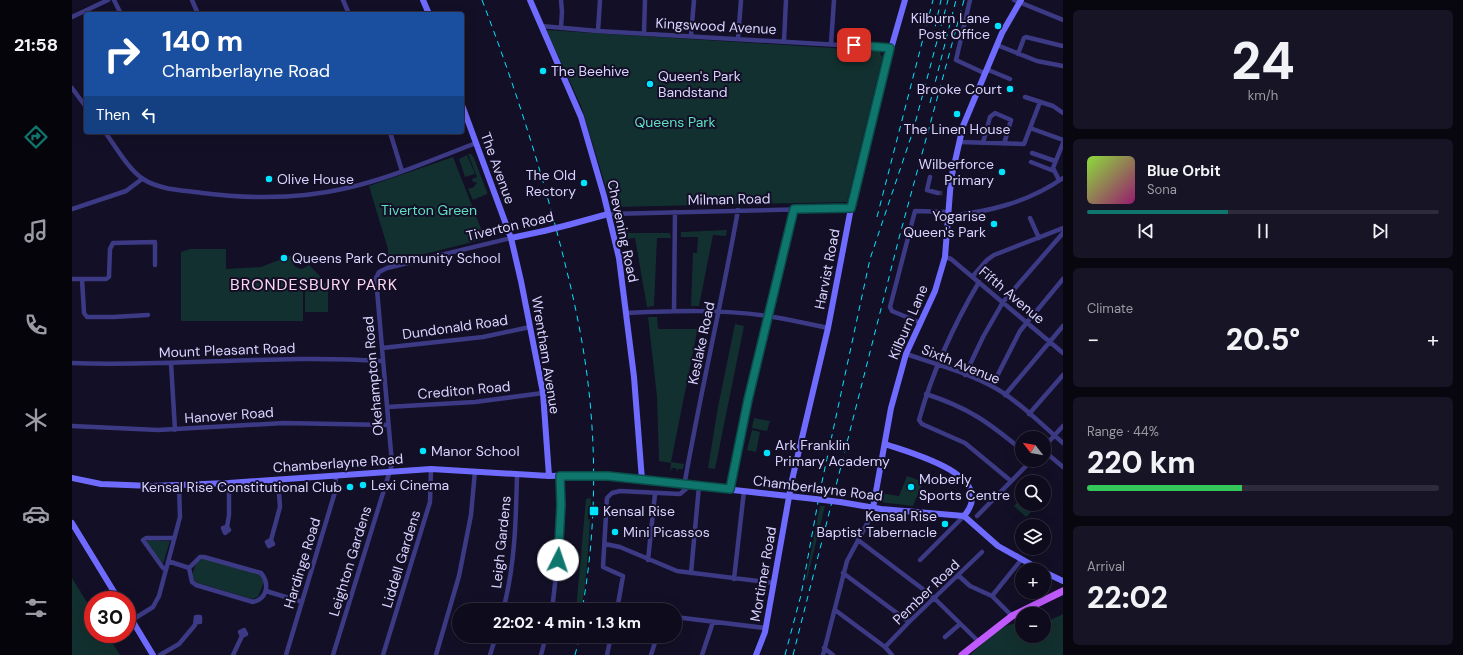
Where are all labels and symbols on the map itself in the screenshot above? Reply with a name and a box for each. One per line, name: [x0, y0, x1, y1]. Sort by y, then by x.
place label: Kilburn Lane Post Office: [911, 9, 990, 43]
street label: Kingswood Avenue: [655, 14, 777, 38]
marker: Kilburn Lane Post Office: [993, 21, 1003, 31]
pin: [837, 28, 871, 62]
place label: The Beehive: [551, 62, 629, 80]
marker: The Beehive: [538, 66, 548, 76]
place label: Queen's Park Bandstand: [658, 67, 741, 101]
marker: Queen's Park Bandstand: [645, 79, 655, 89]
place label: Brooke Court: [917, 80, 1002, 98]
marker: Brooke Court: [1005, 84, 1015, 94]
marker: The Linen House: [952, 109, 962, 119]
park label: Queens Park: [634, 113, 716, 131]
place label: The Linen House: [904, 120, 1010, 138]
street label: The Avenue: [477, 130, 519, 206]
place label: Wilberforce Primary: [918, 155, 994, 189]
place label: The Old Rectory: [526, 166, 576, 200]
marker: Wilberforce Primary: [997, 167, 1007, 177]
place label: Olive House: [277, 170, 354, 188]
marker: Olive House: [264, 174, 274, 184]
marker: The Old Rectory: [579, 178, 589, 188]
street label: Chevening Road: [603, 178, 643, 284]
street label: Milman Road: [687, 189, 771, 209]
park label: Tiverton Green: [381, 201, 477, 219]
street label: Tiverton Road: [464, 207, 556, 245]
place label: Yogarise Queen's Park: [903, 207, 986, 241]
marker: Yogarise Queen's Park: [989, 219, 999, 229]
street label: Harvist Road: [810, 227, 844, 311]
place label: Queens Park Community School: [292, 249, 501, 267]
marker: Queens Park Community School: [279, 253, 289, 263]
street label: Fifth Avenue: [975, 262, 1049, 328]
district label: BRONDESBURY PARK: [230, 274, 398, 295]
street label: Kilburn Lane: [884, 282, 932, 362]
street label: Wrentham Avenue: [528, 295, 564, 415]
street label: Keslake Road: [683, 300, 719, 386]
street label: Dundonald Road: [401, 311, 509, 343]
street label: Okehampton Road: [359, 315, 387, 437]
street label: Mount Pleasant Road: [158, 339, 296, 361]
street label: Sixth Avenue: [919, 340, 1003, 388]
street label: Crediton Road: [417, 377, 511, 403]
street label: Hanover Road: [184, 403, 274, 427]
north arrow: [1015, 431, 1051, 467]
place label: Ark Franklin Primary Academy: [775, 436, 890, 470]
place label: Manor School: [431, 442, 520, 460]
marker: Manor School: [418, 446, 428, 456]
marker: Ark Franklin Primary Academy: [762, 448, 772, 458]
street label: Chamberlayne Road: [272, 449, 404, 477]
place label: Moberly Sports Centre: [919, 470, 1010, 504]
street label: Chamberlayne Road: [752, 471, 884, 505]
place label: Lexi Cinema: [371, 476, 449, 494]
place label: Kensal Rise Constitutional Club: [141, 478, 342, 496]
marker: Lexi Cinema: [358, 480, 368, 490]
marker: Kensal Rise Constitutional Club: [345, 482, 355, 492]
marker: Moberly Sports Centre: [906, 482, 916, 492]
street label: Leigh Gardens: [487, 495, 515, 589]
place label: Kensal Rise: [603, 502, 675, 520]
street label: Leighton Gardens: [325, 504, 375, 618]
marker: Kensal Rise: [588, 505, 600, 517]
place label: Kensal Rise Baptist Tabernacle: [817, 507, 937, 541]
street label: Liddell Gardens: [378, 508, 424, 610]
street label: Hardinge Road: [280, 515, 324, 611]
marker: Kensal Rise Baptist Tabernacle: [940, 519, 950, 529]
place label: Mini Picassos: [623, 523, 710, 541]
street label: Mortimer Road: [746, 525, 780, 623]
marker: Mini Picassos: [610, 527, 620, 537]
position arrow: [537, 539, 579, 581]
street label: Pember Road: [889, 556, 963, 628]
speed limit sign: 30: [84, 591, 136, 643]

